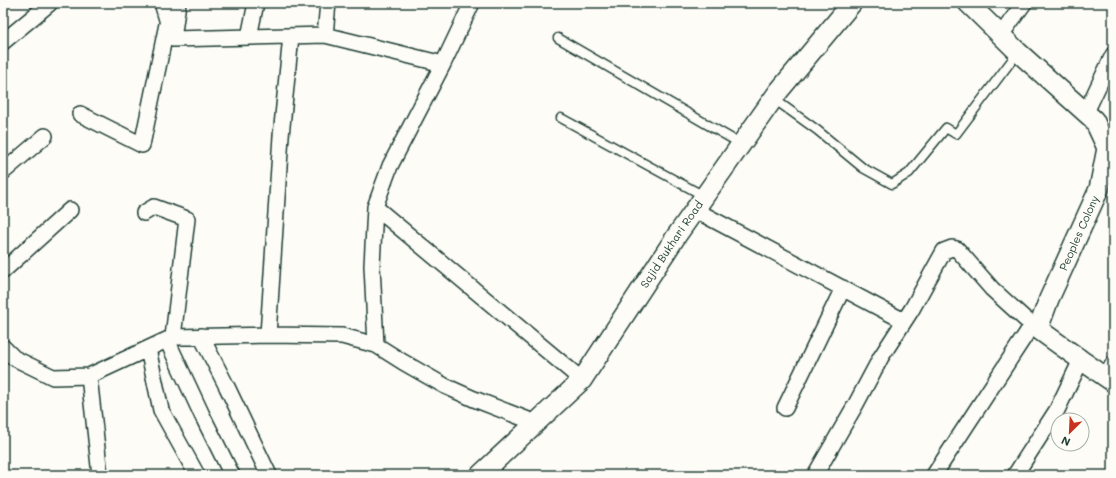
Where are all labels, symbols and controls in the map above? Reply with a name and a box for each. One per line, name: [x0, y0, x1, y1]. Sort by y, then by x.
street label: Peoples Colony: [1055, 193, 1102, 273]
street label: Sajid Bukhari Road: [636, 197, 706, 291]
north arrow: [1050, 412, 1090, 452]
text: N: [1059, 433, 1073, 450]

